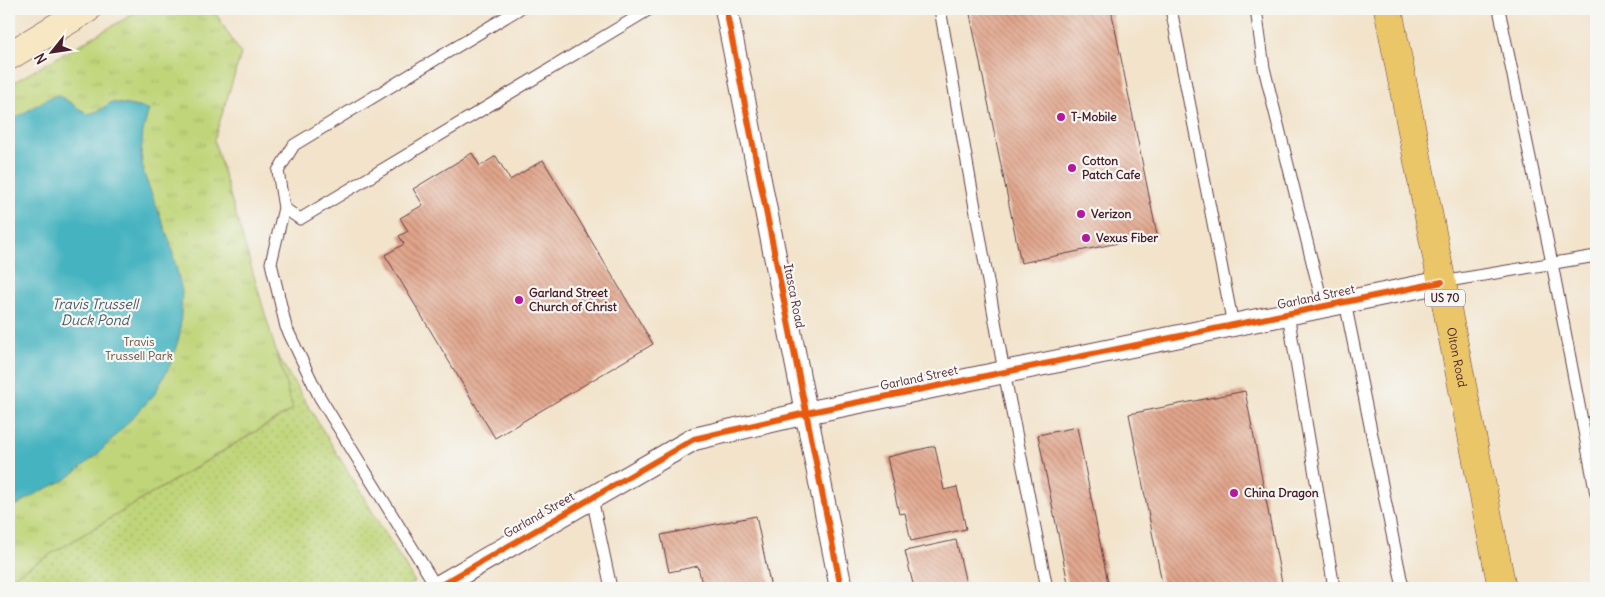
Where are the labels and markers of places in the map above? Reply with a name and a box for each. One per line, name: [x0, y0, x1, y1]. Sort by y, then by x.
place label: T-Mobile: [1071, 109, 1117, 124]
marker: T-Mobile: [1055, 111, 1067, 123]
place label: Cotton Patch Cafe: [1082, 153, 1141, 182]
marker: Cotton Patch Cafe: [1066, 162, 1078, 174]
place label: Verizon: [1091, 206, 1131, 221]
marker: Verizon: [1075, 208, 1087, 220]
place label: Vexus Fiber: [1096, 230, 1158, 245]
marker: Vexus Fiber: [1080, 232, 1092, 244]
place label: Garland Street Church of Christ: [529, 285, 618, 314]
marker: Garland Street Church of Christ: [513, 294, 525, 306]
place label: China Dragon: [1244, 485, 1319, 501]
marker: China Dragon: [1228, 487, 1240, 499]

